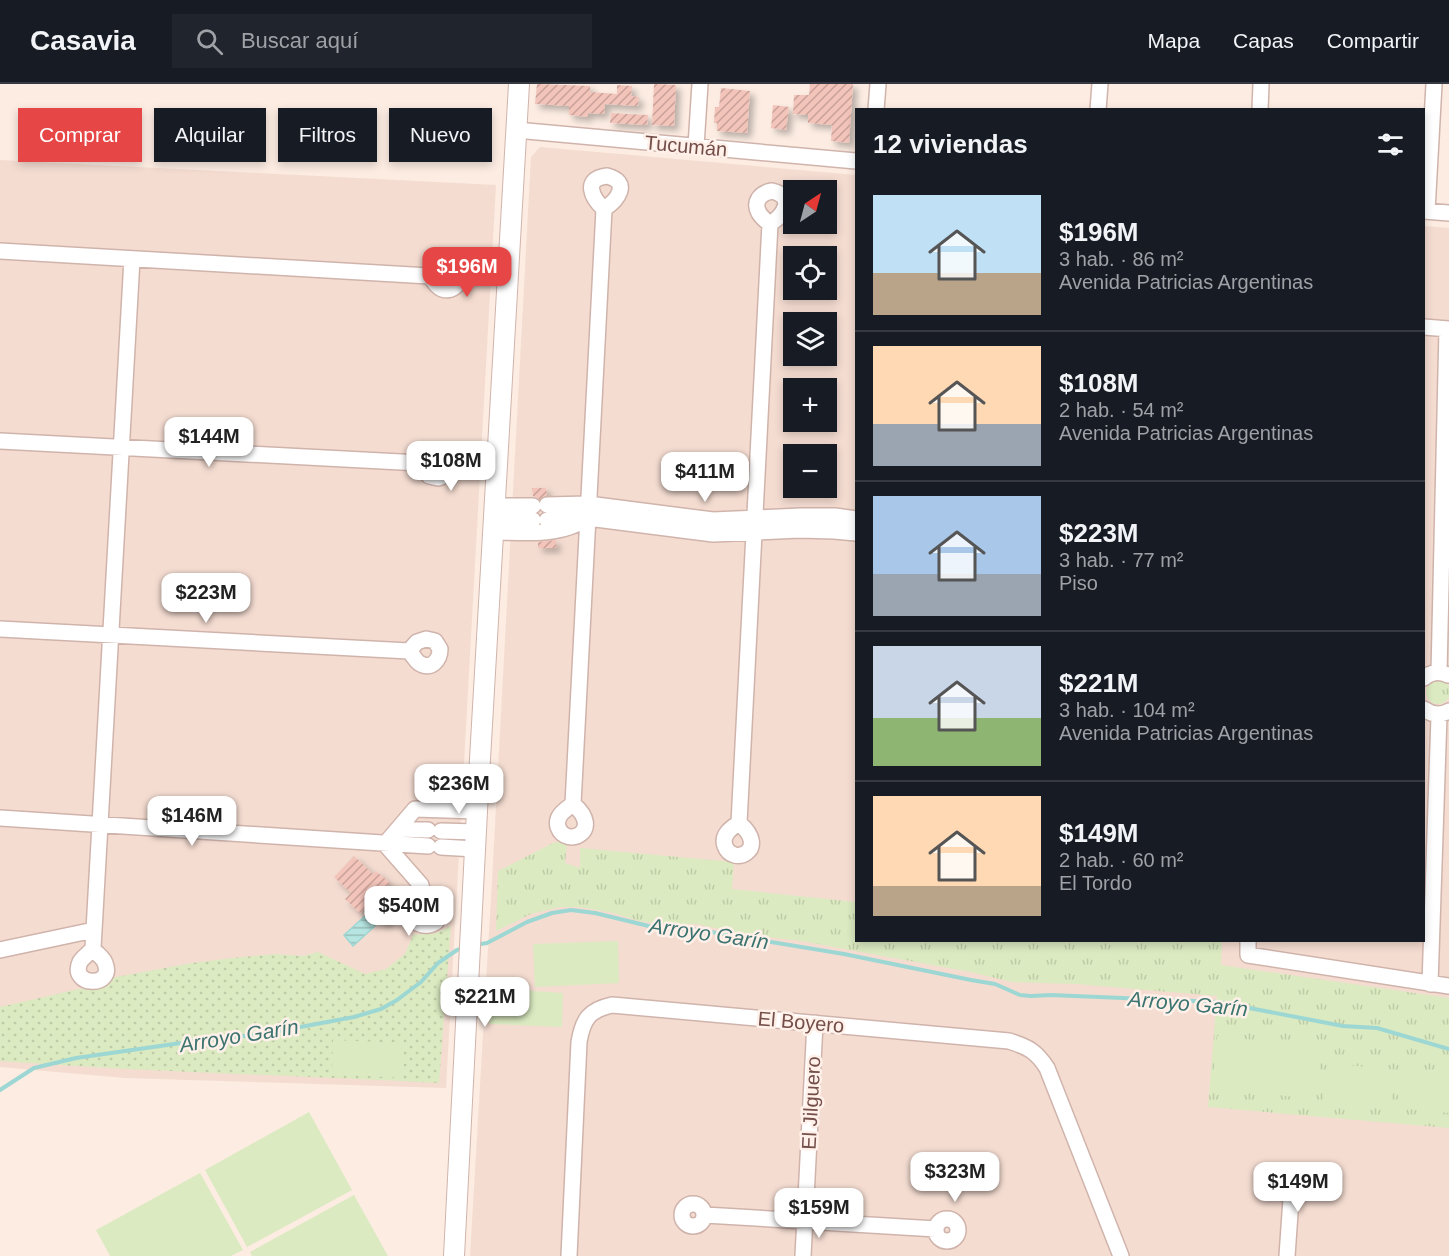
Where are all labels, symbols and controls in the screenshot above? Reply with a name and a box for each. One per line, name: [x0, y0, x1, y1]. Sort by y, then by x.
search box: [172, 14, 592, 68]
text: Casavia: [30, 25, 136, 56]
icon: search: [193, 25, 226, 58]
text: Buscar aquí: [241, 28, 358, 53]
text: Mapa: [1148, 29, 1200, 52]
text: Capas: [1233, 29, 1294, 52]
text: Compartir: [1327, 29, 1419, 52]
chip: Comprar: [18, 108, 142, 162]
chip: Alquilar: [154, 108, 266, 162]
chip: Filtros: [278, 108, 377, 162]
chip: Nuevo: [389, 108, 492, 162]
icon: filters: [1374, 128, 1407, 161]
text: 12 viviendas: [873, 129, 1028, 159]
street label: Tucumán: [644, 131, 728, 161]
north arrow: [783, 180, 837, 234]
map controls: [783, 180, 837, 498]
text: $196M: [1059, 217, 1139, 247]
icon: home: [921, 219, 993, 291]
button: locate: [783, 246, 837, 300]
pin: $196M: [425, 247, 509, 298]
text: 3 hab. · 86 m²: [1059, 248, 1184, 270]
text: $196M: [436, 255, 498, 277]
text: Avenida Patricias Argentinas: [1059, 271, 1313, 293]
button: layers: [783, 312, 837, 366]
text: $108M: [1059, 368, 1139, 398]
icon: home: [921, 370, 993, 442]
button: +: [783, 378, 837, 432]
text: 2 hab. · 54 m²: [1059, 399, 1184, 421]
pin: $144M: [167, 417, 251, 468]
text: Avenida Patricias Argentinas: [1059, 422, 1313, 444]
text: $144M: [178, 425, 240, 447]
pin: $108M: [409, 441, 493, 492]
button: −: [783, 444, 837, 498]
text: $108M: [420, 449, 482, 471]
pin: $411M: [663, 452, 747, 503]
text: $411M: [675, 460, 735, 482]
text: $223M: [1059, 518, 1139, 548]
icon: home: [921, 520, 993, 592]
text: 3 hab. · 77 m²: [1059, 549, 1184, 571]
text: Piso: [1059, 572, 1098, 594]
pin: $223M: [164, 573, 248, 624]
text: $223M: [175, 581, 237, 603]
text: $221M: [1059, 668, 1139, 698]
icon: home: [921, 670, 993, 742]
text: 3 hab. · 104 m²: [1059, 699, 1195, 721]
text: Avenida Patricias Argentinas: [1059, 722, 1313, 744]
pin: $236M: [417, 764, 501, 815]
text: $236M: [428, 772, 490, 794]
pin: $146M: [150, 796, 234, 847]
text: $146M: [161, 804, 223, 826]
text: $149M: [1059, 818, 1139, 848]
icon: home: [921, 820, 993, 892]
text: 2 hab. · 60 m²: [1059, 849, 1184, 871]
text: El Tordo: [1059, 872, 1132, 894]
pin: $540M: [367, 886, 451, 937]
text: $540M: [378, 894, 440, 916]
water label: Arroyo Garín: [646, 913, 770, 953]
pin: $221M: [443, 977, 527, 1028]
text: $221M: [454, 985, 516, 1007]
water label: Arroyo Garín: [1125, 987, 1249, 1020]
street label: El Boyero: [757, 1007, 845, 1037]
water label: Arroyo Garín: [176, 1015, 300, 1057]
street label: El Jilguero: [798, 1056, 824, 1150]
pin: $323M: [913, 1152, 997, 1203]
text: $323M: [924, 1160, 986, 1182]
pin: $149M: [1256, 1162, 1340, 1213]
text: $149M: [1267, 1170, 1329, 1192]
pin: $159M: [777, 1188, 861, 1239]
text: $159M: [788, 1196, 850, 1218]

